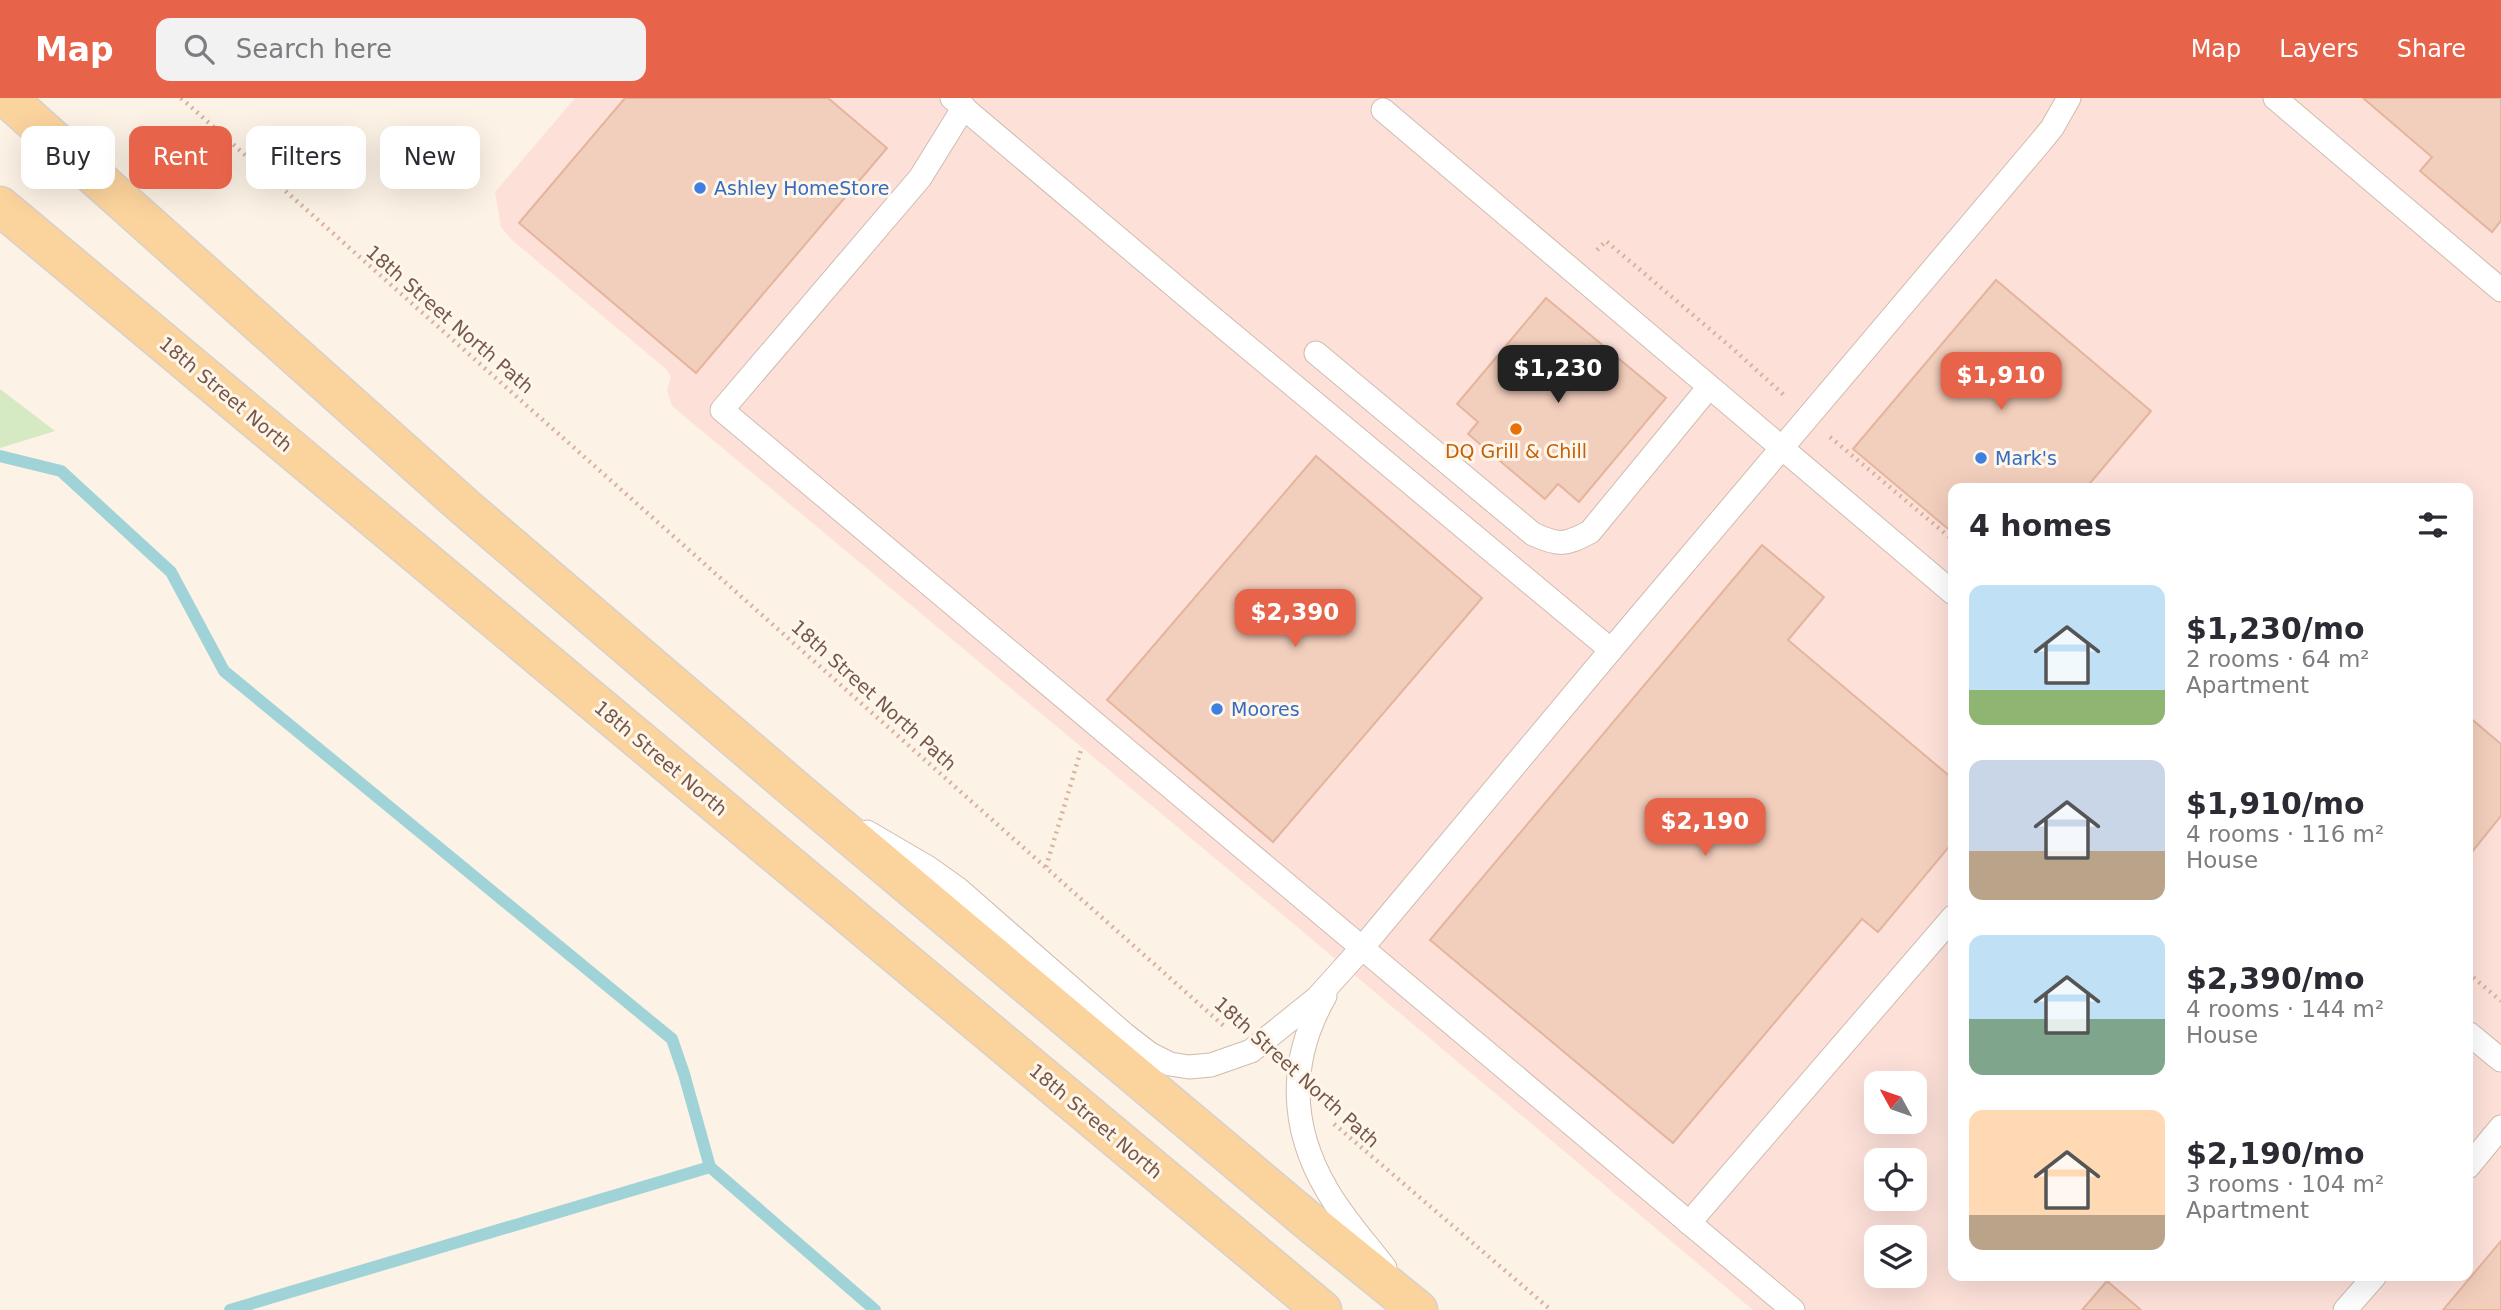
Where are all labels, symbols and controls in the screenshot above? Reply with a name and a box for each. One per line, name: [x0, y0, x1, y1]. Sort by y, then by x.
search box: [156, 18, 646, 81]
text: Map: [35, 30, 114, 69]
icon: search: [180, 30, 218, 68]
text: Search here: [236, 34, 392, 64]
text: Map: [2191, 35, 2241, 63]
text: Layers: [2279, 35, 2359, 63]
text: Share: [2397, 35, 2466, 63]
chip: Buy: [21, 126, 115, 189]
chip: Rent: [129, 126, 232, 189]
chip: Filters: [246, 126, 366, 189]
chip: New: [380, 126, 480, 189]
place label: Ashley HomeStore: [714, 177, 890, 199]
marker: Ashley HomeStore: [692, 180, 708, 196]
street label: 18th Street North Path: [362, 240, 538, 398]
street label: 18th Street North: [155, 332, 297, 456]
pin: $1,230: [1501, 345, 1615, 405]
pin: $1,910: [1944, 352, 2058, 412]
text: $1,230: [1514, 355, 1602, 381]
text: $1,910: [1957, 362, 2045, 388]
marker: DQ Grill & Chill: [1508, 421, 1524, 437]
place label: DQ Grill & Chill: [1445, 440, 1587, 462]
place label: Mark's: [1995, 447, 2057, 469]
marker: Mark's: [1973, 450, 1989, 466]
icon: filters: [2414, 506, 2452, 544]
text: 4 homes: [1969, 508, 2112, 543]
pin: $2,390: [1238, 589, 1352, 649]
text: $2,390: [1251, 599, 1339, 625]
text: $1,230/mo: [2186, 611, 2365, 646]
icon: home: [2025, 613, 2109, 697]
street label: 18th Street North Path: [787, 615, 961, 775]
text: 2 rooms · 64 m²: [2186, 646, 2370, 672]
text: Apartment: [2186, 672, 2309, 698]
street label: 18th Street North: [590, 696, 732, 820]
place label: Moores: [1231, 698, 1300, 720]
marker: Moores: [1209, 701, 1225, 717]
text: $1,910/mo: [2186, 786, 2365, 821]
icon: home: [2025, 788, 2109, 872]
pin: $2,190: [1648, 798, 1762, 858]
text: $2,190: [1661, 808, 1749, 834]
text: 4 rooms · 116 m²: [2186, 821, 2384, 847]
text: House: [2186, 847, 2258, 873]
text: $2,390/mo: [2186, 961, 2365, 996]
icon: home: [2025, 963, 2109, 1047]
street label: 18th Street North Path: [1210, 992, 1384, 1152]
text: 4 rooms · 144 m²: [2186, 996, 2384, 1022]
text: House: [2186, 1022, 2258, 1048]
street label: 18th Street North: [1025, 1059, 1167, 1183]
north arrow: [1864, 1071, 1927, 1134]
map controls: [1864, 1071, 1927, 1288]
text: $2,190/mo: [2186, 1136, 2365, 1171]
icon: home: [2025, 1138, 2109, 1222]
button: locate: [1864, 1148, 1927, 1211]
text: 3 rooms · 104 m²: [2186, 1171, 2384, 1197]
text: Apartment: [2186, 1197, 2309, 1223]
button: layers: [1864, 1225, 1927, 1288]

